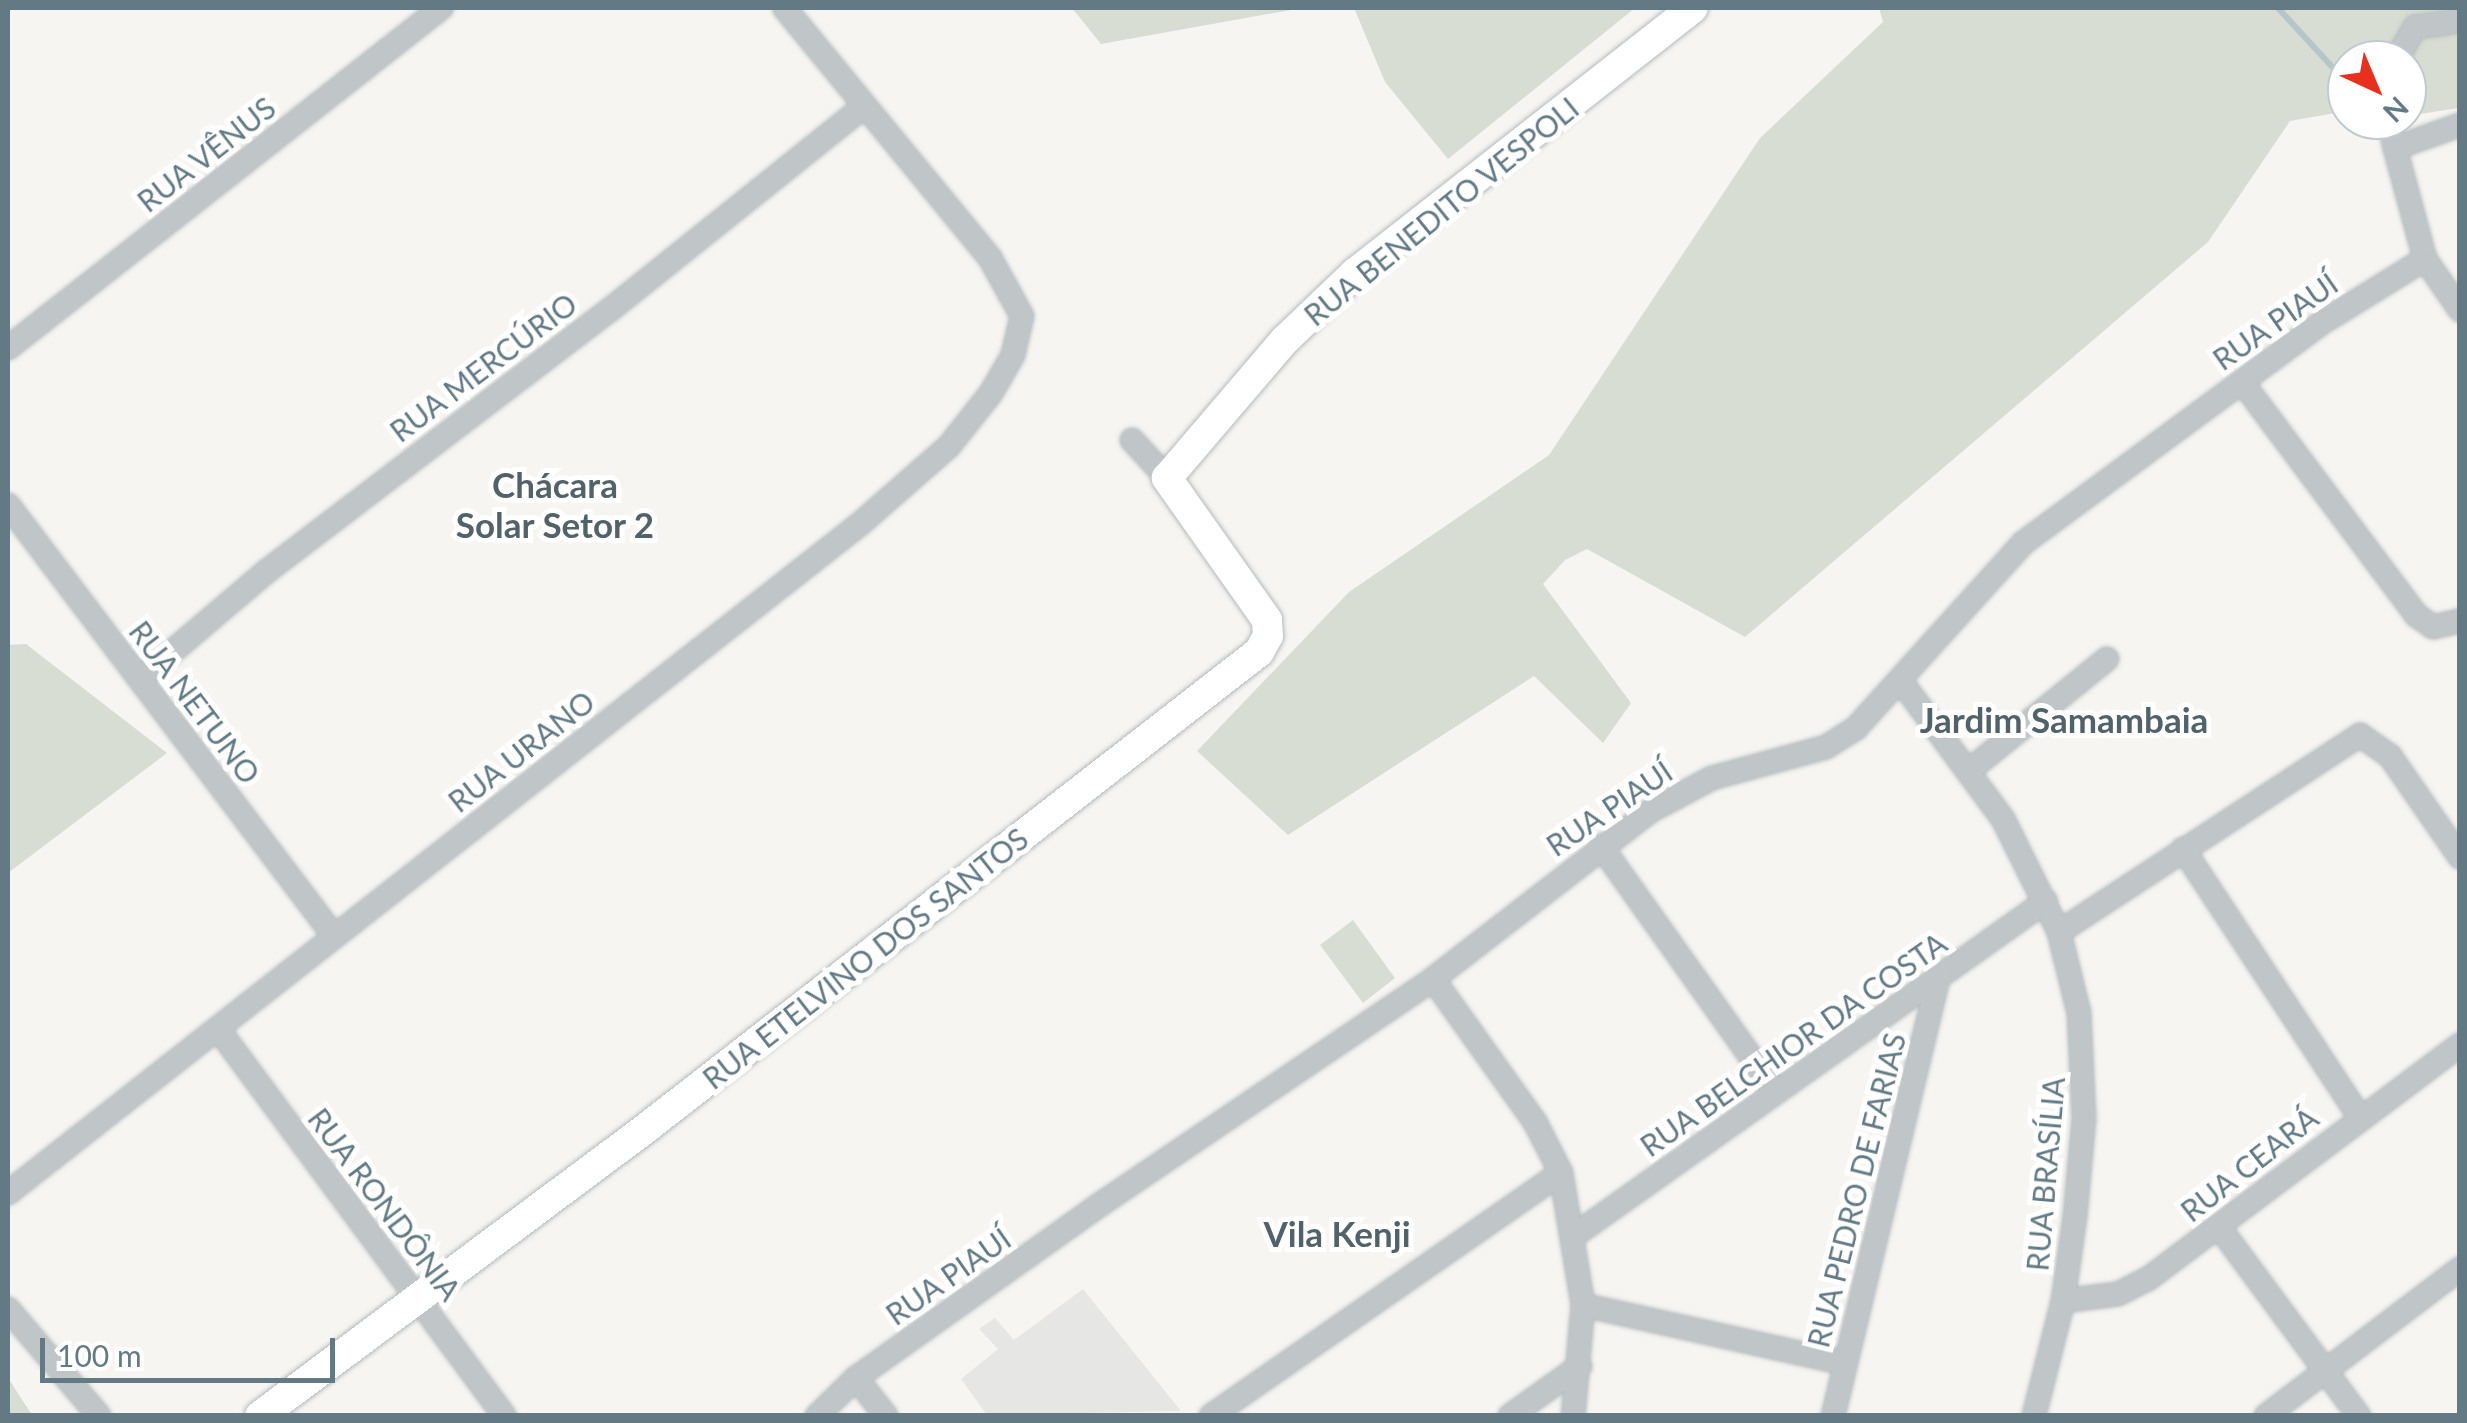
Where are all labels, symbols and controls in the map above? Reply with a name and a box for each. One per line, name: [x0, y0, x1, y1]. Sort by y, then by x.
north arrow: [2327, 40, 2427, 140]
street label: RUA VÊNUS: [129, 88, 283, 220]
street label: RUA BENEDITO VESPOLI: [1296, 89, 1586, 333]
text: N: [2377, 90, 2416, 130]
street label: RUA PIAUÍ: [2205, 265, 2345, 377]
street label: RUA MERCÚRIO: [382, 285, 584, 449]
district label: Chácara Solar Setor 2: [455, 463, 655, 545]
street label: RUA NETUNO: [122, 613, 268, 791]
street label: RUA URANO: [440, 683, 602, 819]
district label: Jardim Samambaia: [1920, 698, 2208, 740]
street label: RUA PIAUÍ: [1539, 753, 1679, 863]
street label: RUA ETELVINO DOS SANTOS: [695, 820, 1035, 1096]
street label: RUA BELCHIOR DA COSTA: [1632, 924, 1954, 1164]
street label: RUA PEDRO DE FARIAS: [1799, 1029, 1913, 1351]
street label: RUA BRASÍLIA: [2019, 1075, 2071, 1273]
street label: RUA CEARÁ: [2173, 1099, 2325, 1229]
street label: RUA RONDÔNIA: [301, 1100, 469, 1308]
district label: Vila Kenji: [1263, 1212, 1411, 1254]
street label: RUA PIAUÍ: [878, 1220, 1018, 1332]
scale bar: [45, 1318, 340, 1380]
text: 100 m: [57, 1337, 142, 1373]

